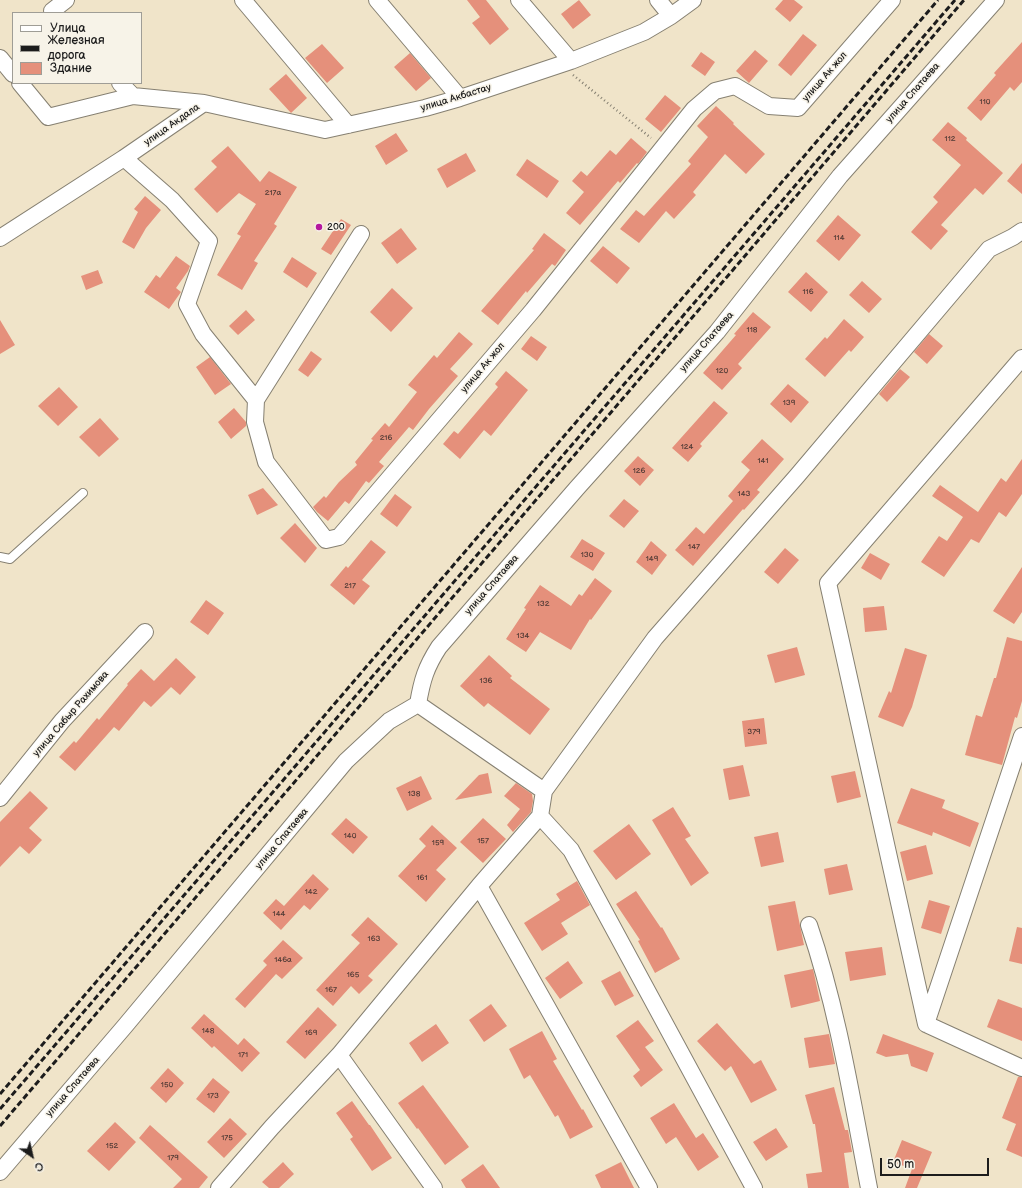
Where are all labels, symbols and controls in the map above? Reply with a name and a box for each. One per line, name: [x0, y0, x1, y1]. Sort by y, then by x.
legend: [12, 12, 142, 84]
text: Улица: [50, 21, 86, 36]
text: Железная дорога: [48, 33, 105, 63]
street label: улица Ак жол: [800, 50, 850, 104]
street label: улица Спатаева: [884, 60, 942, 126]
text: Здание: [50, 61, 92, 76]
street label: улица Акбастау: [419, 82, 493, 114]
house number: 110: [980, 97, 990, 107]
street label: улица Акдала: [142, 101, 202, 149]
house number: 112: [945, 134, 955, 144]
house number: 217а: [265, 188, 281, 198]
place label: 200: [327, 221, 345, 233]
marker: 200: [314, 222, 324, 232]
house number: 114: [833, 233, 845, 243]
house number: 116: [802, 287, 814, 297]
street label: улица Спатаева: [678, 309, 736, 375]
house number: 118: [747, 325, 757, 335]
street label: улица Ак жол: [458, 340, 508, 396]
house number: 120: [716, 366, 728, 376]
house number: 139: [783, 398, 795, 408]
house number: 216: [380, 433, 392, 443]
house number: 124: [681, 442, 693, 452]
house number: 141: [757, 456, 769, 466]
house number: 126: [633, 466, 645, 476]
house number: 143: [738, 489, 750, 499]
house number: 147: [688, 542, 700, 552]
house number: 130: [581, 550, 593, 560]
street label: улица Спатаева: [463, 552, 521, 618]
house number: 149: [646, 554, 658, 564]
house number: 217: [344, 581, 356, 591]
house number: 132: [537, 599, 549, 609]
house number: 134: [517, 631, 529, 641]
street label: улица Сабыр Рахимова: [31, 669, 111, 759]
house number: 136: [480, 676, 492, 686]
house number: 379: [747, 727, 761, 737]
house number: 138: [408, 789, 420, 799]
street label: улица Спатаева: [253, 806, 311, 872]
house number: 140: [344, 831, 356, 841]
house number: 157: [477, 836, 489, 846]
house number: 159: [432, 838, 444, 848]
house number: 161: [416, 873, 428, 883]
house number: 142: [305, 887, 317, 897]
house number: 144: [273, 909, 285, 919]
house number: 163: [368, 934, 380, 944]
house number: 146а: [274, 955, 292, 965]
house number: 165: [347, 970, 359, 980]
house number: 167: [325, 985, 337, 995]
house number: 148: [202, 1026, 214, 1036]
house number: 169: [305, 1028, 317, 1038]
house number: 171: [238, 1050, 248, 1060]
street label: улица Спатаева: [44, 1054, 102, 1120]
house number: 150: [161, 1080, 173, 1090]
house number: 173: [207, 1091, 219, 1101]
house number: 175: [221, 1133, 233, 1143]
north arrow: [12, 1136, 52, 1176]
house number: 152: [106, 1141, 118, 1151]
scale bar: [882, 1150, 991, 1176]
house number: 179: [167, 1153, 179, 1163]
text: 50 m: [887, 1157, 914, 1172]
text: С: [32, 1159, 46, 1174]

